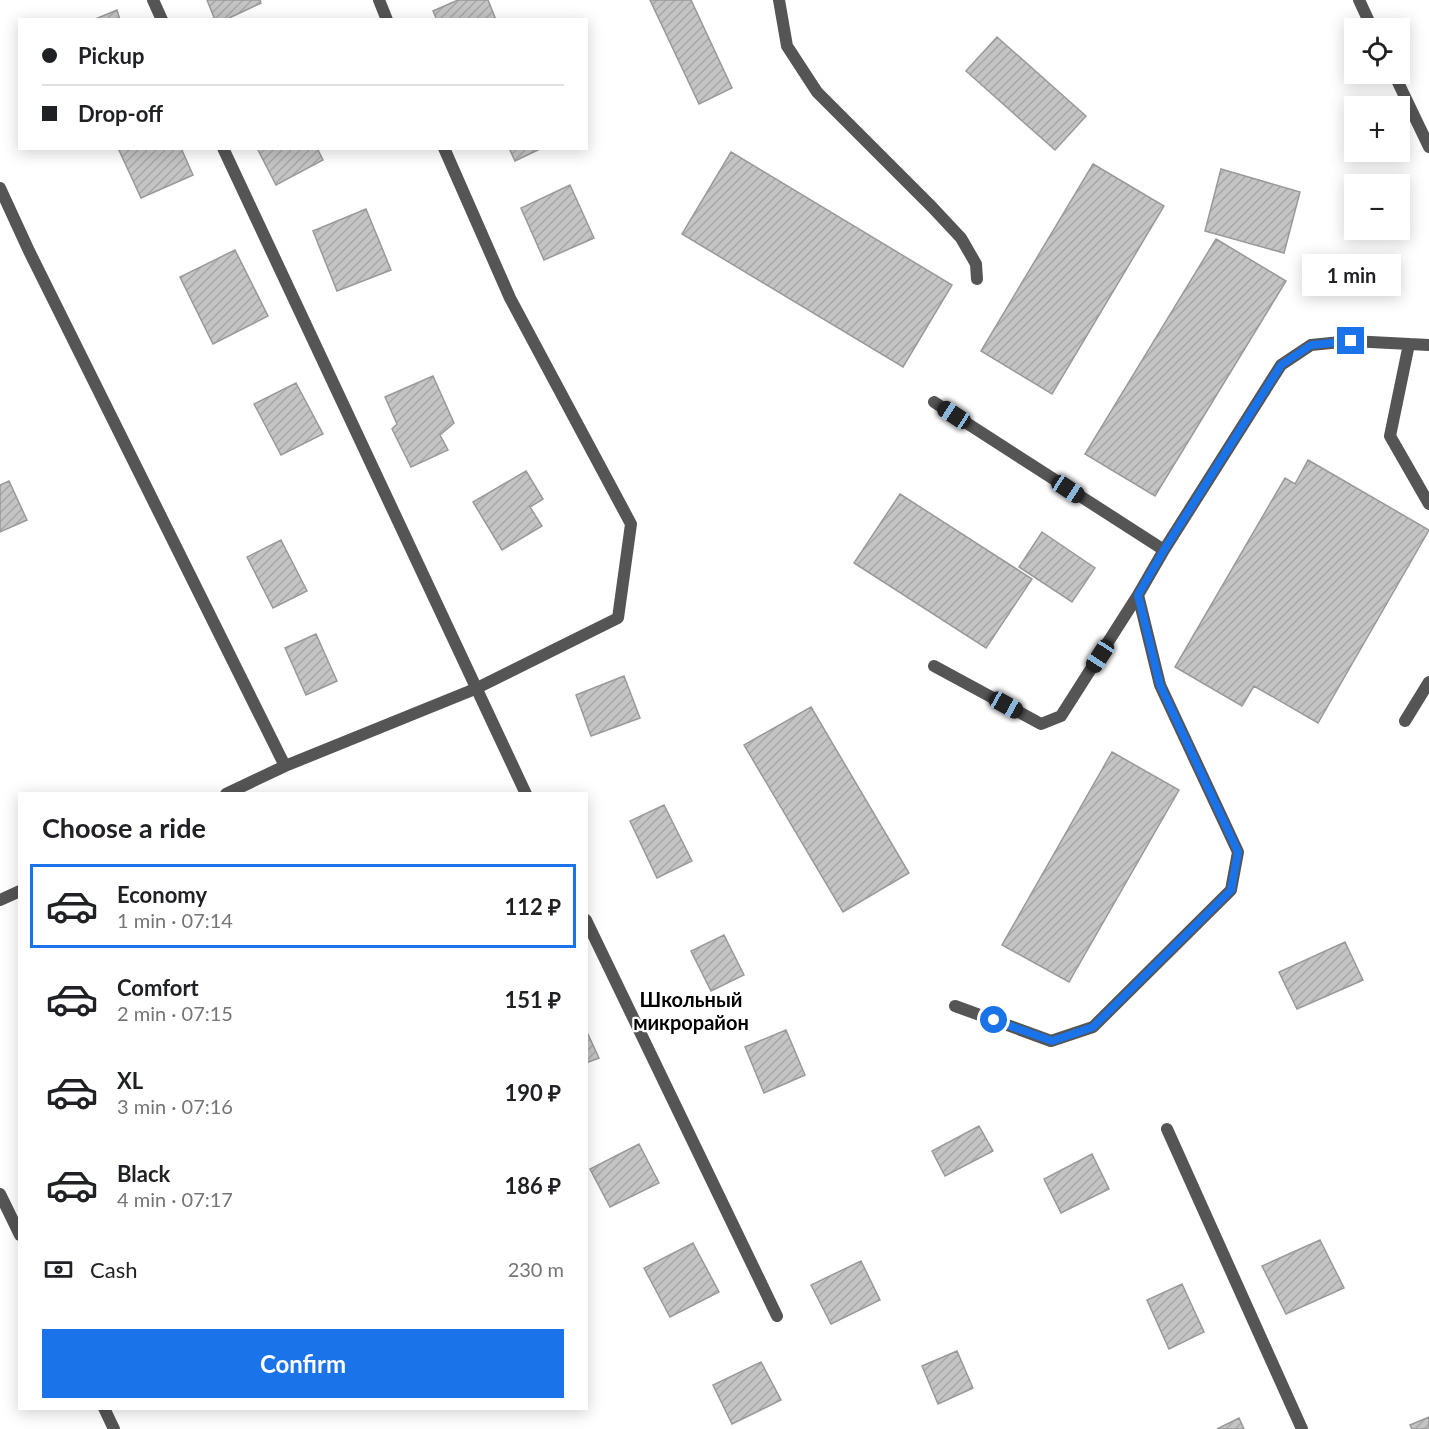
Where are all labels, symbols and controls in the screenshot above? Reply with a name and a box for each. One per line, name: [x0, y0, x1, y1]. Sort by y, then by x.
map controls: [1344, 18, 1410, 240]
button: locate: [1344, 18, 1410, 84]
text: Pickup: [78, 42, 144, 69]
button: +: [1344, 96, 1410, 162]
text: Drop-off: [78, 100, 163, 127]
button: −: [1344, 174, 1410, 240]
callout: 1 min: [1302, 254, 1400, 296]
text: 1 min: [1327, 263, 1376, 287]
route end: [1337, 327, 1364, 354]
car: [934, 398, 974, 432]
car: [1048, 472, 1088, 506]
car: [1083, 636, 1117, 676]
car: [986, 688, 1026, 722]
text: Choose a ride: [42, 811, 206, 844]
icon: car: [45, 879, 99, 933]
text: Economy: [117, 881, 207, 908]
text: 112 ₽: [505, 893, 561, 920]
text: 1 min · 07:14: [117, 908, 233, 932]
icon: car: [45, 972, 99, 1026]
text: Comfort: [117, 974, 199, 1001]
text: 151 ₽: [505, 986, 561, 1013]
district label: Школьный микрорайон: [633, 987, 749, 1034]
text: 2 min · 07:15: [117, 1001, 233, 1025]
route start: [980, 1006, 1007, 1033]
icon: car: [45, 1065, 99, 1119]
text: XL: [117, 1067, 143, 1094]
text: 190 ₽: [505, 1079, 561, 1106]
text: 3 min · 07:16: [117, 1094, 233, 1118]
icon: car: [45, 1158, 99, 1212]
text: Black: [117, 1160, 170, 1187]
text: 186 ₽: [505, 1172, 561, 1199]
text: 4 min · 07:17: [117, 1187, 233, 1211]
icon: cash: [42, 1253, 75, 1286]
text: Cash: [90, 1256, 137, 1283]
text: 230 m: [508, 1257, 564, 1281]
button: Confirm: [42, 1329, 564, 1398]

